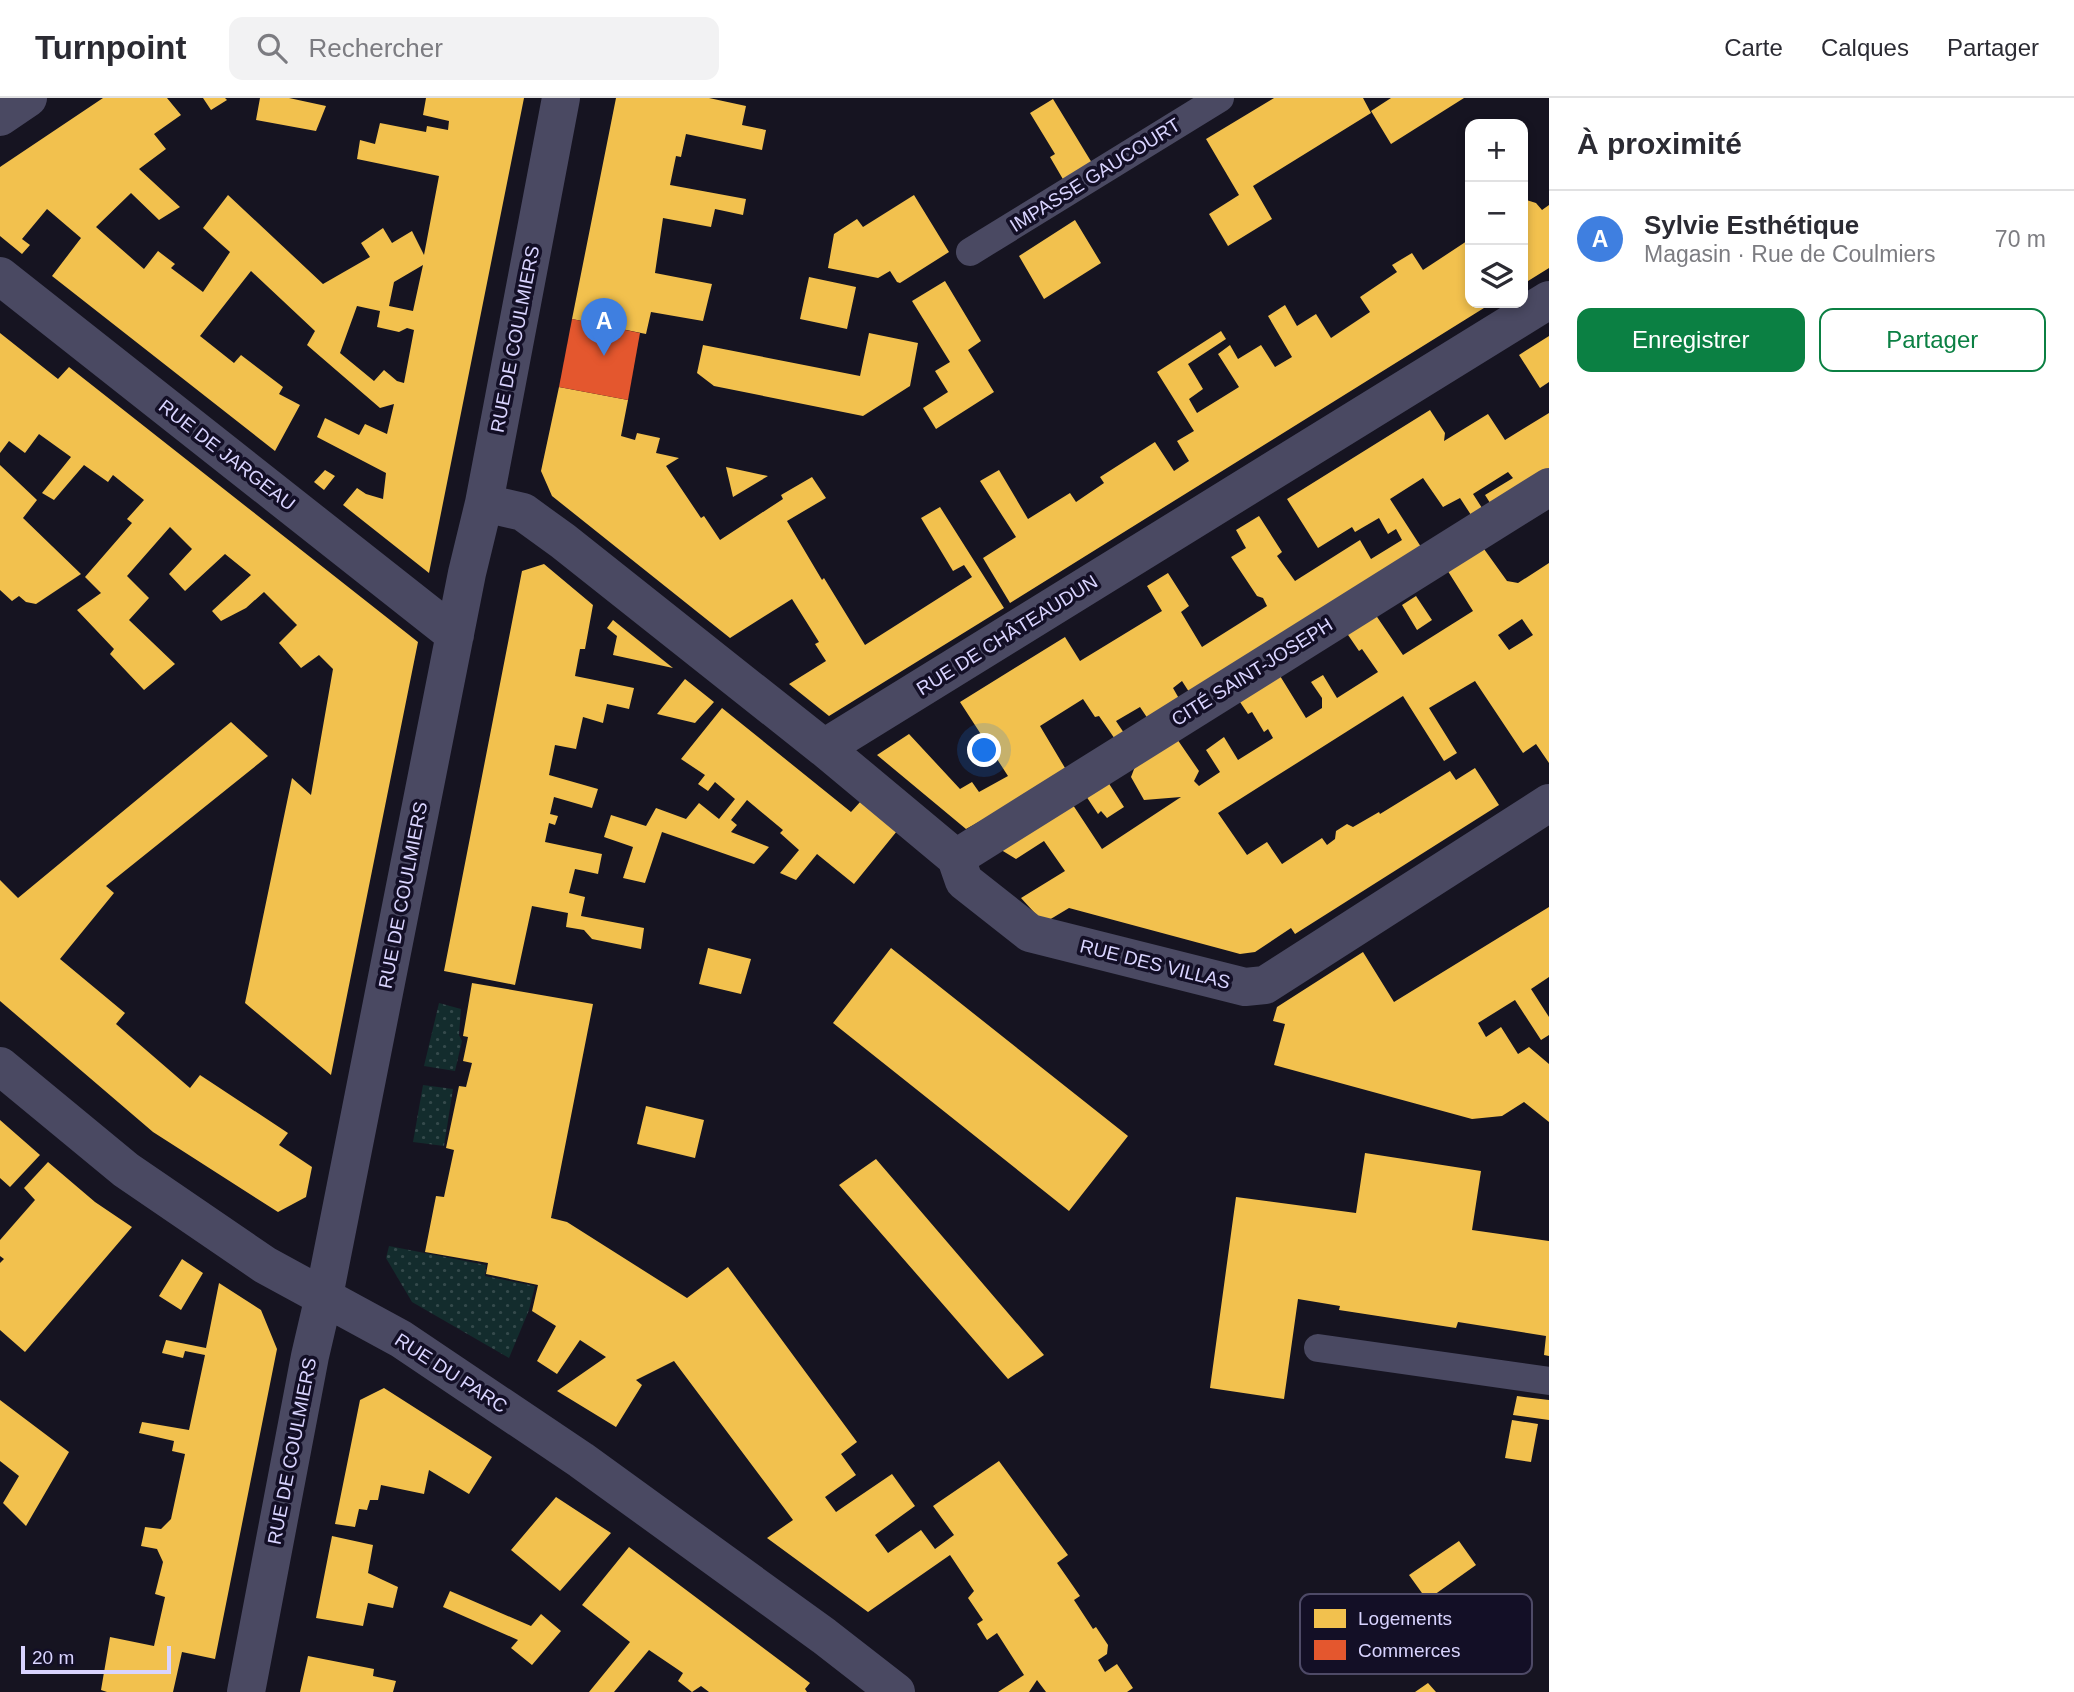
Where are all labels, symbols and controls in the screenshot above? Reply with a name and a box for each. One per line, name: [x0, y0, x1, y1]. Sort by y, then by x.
search box: [229, 17, 719, 80]
text: Turnpoint: [35, 29, 187, 66]
icon: search: [253, 29, 291, 67]
text: Rechercher: [309, 33, 443, 63]
text: Carte: [1724, 34, 1783, 61]
text: Calques: [1821, 34, 1909, 61]
text: Partager: [1947, 34, 2039, 61]
street label: IMPASSE GAUCOURT: [1006, 114, 1184, 236]
map controls: [1465, 119, 1528, 308]
button: +: [1465, 119, 1528, 182]
text: À proximité: [1577, 127, 1742, 160]
button: −: [1465, 182, 1528, 245]
text: Sylvie Esthétique: [1644, 210, 1859, 240]
text: A: [1592, 226, 1608, 252]
text: 70 m: [1995, 226, 2046, 252]
text: Magasin · Rue de Coulmiers: [1644, 241, 1935, 267]
street label: RUE DE COULMIERS: [487, 244, 543, 434]
button: layers: [1465, 245, 1528, 308]
pin: A: [581, 298, 627, 356]
button: Enregistrer: [1577, 308, 1805, 372]
button: Partager: [1819, 308, 2046, 372]
street label: RUE DE JARGEAU: [155, 395, 299, 515]
street label: RUE DE CHÂTEAUDUN: [913, 571, 1101, 699]
street label: CITÉ SAINT-JOSEPH: [1168, 614, 1336, 730]
your location: [967, 733, 1001, 767]
street label: RUE DE COULMIERS: [375, 800, 431, 990]
street label: RUE DES VILLAS: [1078, 935, 1232, 993]
street label: RUE DU PARC: [391, 1329, 511, 1417]
street label: RUE DE COULMIERS: [264, 1356, 320, 1546]
legend: [1300, 1594, 1532, 1674]
text: Logements: [1358, 1608, 1452, 1629]
text: Commerces: [1358, 1640, 1460, 1661]
scale bar: [21, 1643, 172, 1675]
text: 20 m: [32, 1647, 74, 1668]

